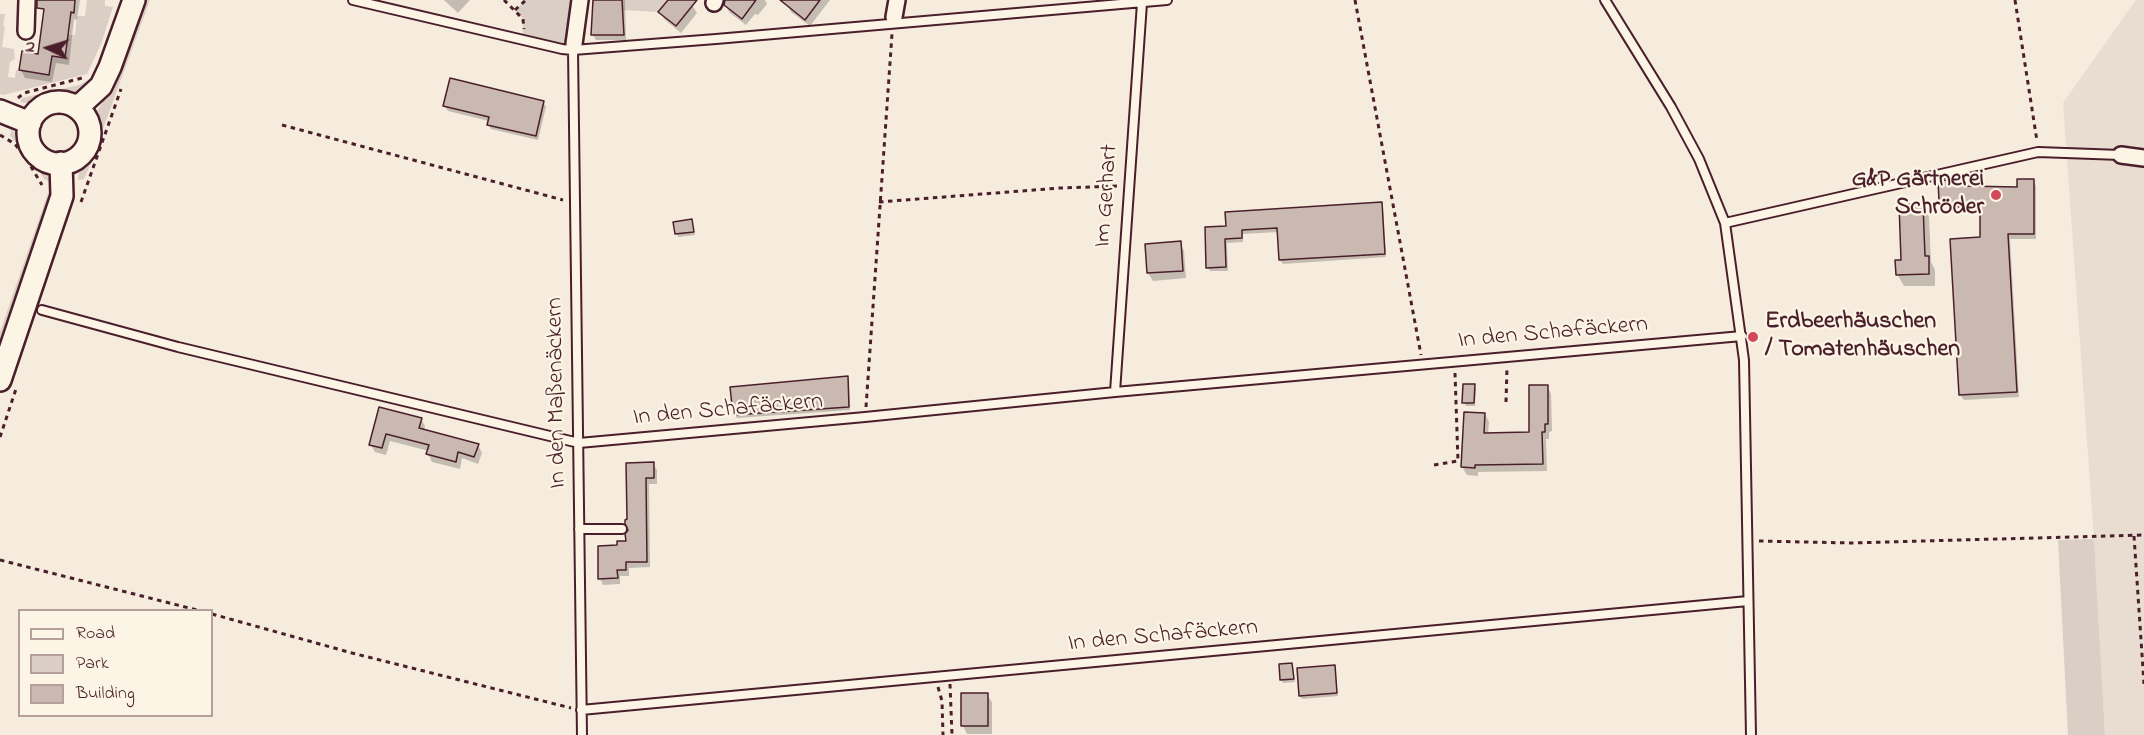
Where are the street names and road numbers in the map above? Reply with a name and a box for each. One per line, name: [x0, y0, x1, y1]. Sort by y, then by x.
street label: Im Gerhart: [1090, 143, 1126, 249]
street label: In den Maßenäckern: [542, 297, 574, 489]
street label: In den Schafäckern: [1457, 311, 1649, 357]
street label: In den Schafäckern: [632, 388, 824, 434]
street label: In den Schafäckern: [1067, 614, 1259, 660]

